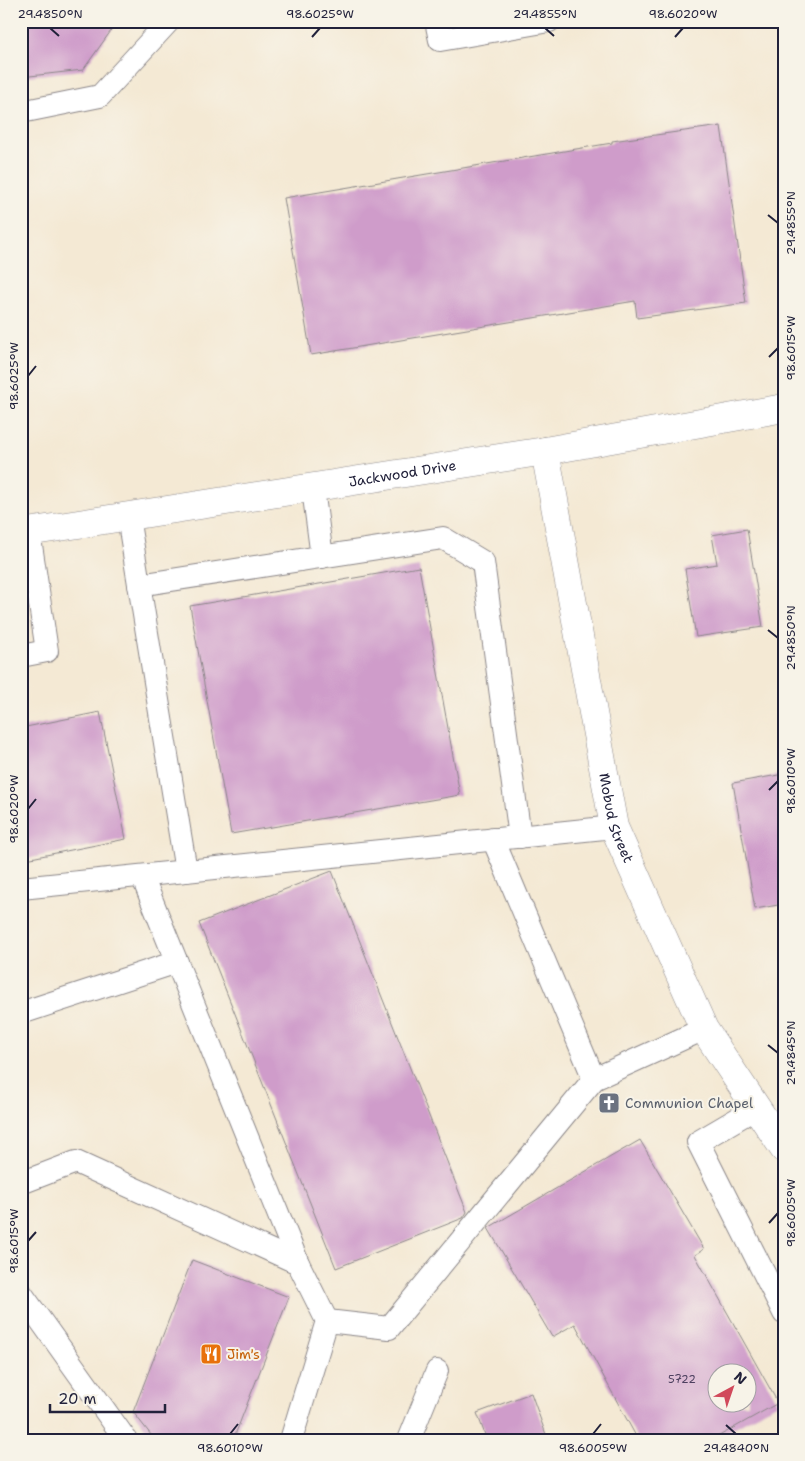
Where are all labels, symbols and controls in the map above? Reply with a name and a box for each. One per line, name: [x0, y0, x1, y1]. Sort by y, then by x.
text: 29.4850°N: [17, 6, 83, 22]
text: 98.6025°W: [286, 6, 354, 22]
text: 29.4855°N: [513, 6, 577, 22]
text: 98.6020°W: [649, 6, 717, 22]
text: 29.4855°N: [783, 191, 799, 255]
text: 98.6015°W: [783, 315, 799, 381]
text: 98.6025°W: [6, 342, 22, 410]
street label: Jackwood Drive: [347, 456, 458, 491]
text: 29.4850°N: [783, 605, 799, 671]
text: 98.6010°W: [783, 748, 799, 814]
street label: Mobud Street: [595, 772, 638, 866]
text: 98.6020°W: [6, 775, 22, 843]
text: 29.4845°N: [783, 1021, 799, 1085]
church icon: Communion Chapel: [597, 1091, 621, 1115]
place label: Communion Chapel: [625, 1094, 754, 1112]
text: 98.6005°W: [783, 1179, 799, 1247]
text: 98.6015°W: [6, 1208, 22, 1274]
restaurant icon: Jim's: [199, 1342, 223, 1366]
place label: Jim's: [227, 1345, 260, 1363]
north arrow: [708, 1364, 758, 1414]
text: N: [730, 1368, 750, 1389]
house number: 5722: [668, 1372, 696, 1387]
scale bar: [50, 1381, 165, 1413]
text: 20 m: [58, 1389, 97, 1409]
text: 98.6010°W: [197, 1440, 263, 1456]
text: 98.6005°W: [559, 1440, 627, 1456]
text: 29.4840°N: [703, 1440, 769, 1456]

